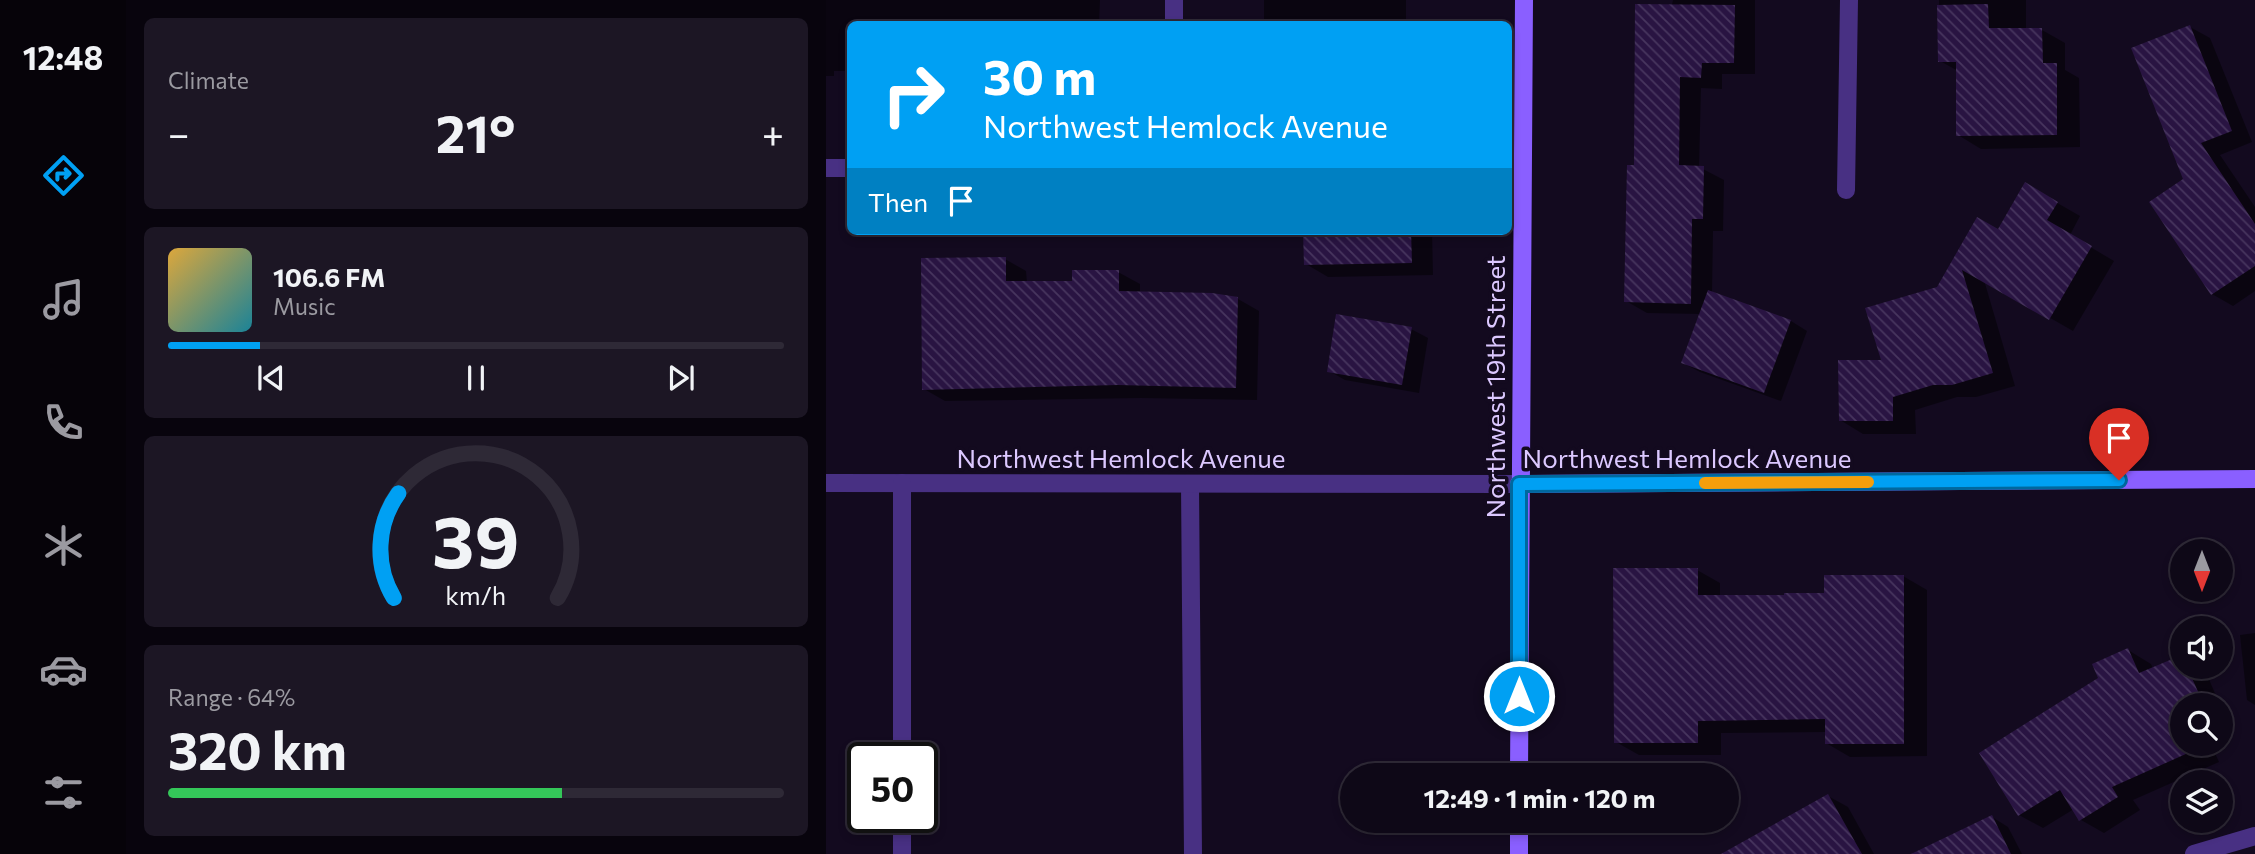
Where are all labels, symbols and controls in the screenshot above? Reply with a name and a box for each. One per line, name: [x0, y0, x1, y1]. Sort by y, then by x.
text: 12:48: [23, 37, 103, 77]
text: 30 m: [983, 45, 1096, 105]
icon: right: [868, 49, 959, 140]
text: Climate: [168, 66, 249, 94]
text: 21°: [436, 100, 515, 164]
text: Northwest Hemlock Avenue: [983, 105, 1388, 145]
text: −: [168, 109, 190, 156]
text: +: [762, 109, 784, 156]
icon: directions: [39, 151, 88, 200]
icon: arrive: [942, 182, 980, 220]
text: Then: [868, 186, 928, 217]
street label: Northwest 19th Street: [1479, 255, 1510, 519]
text: 106.6 FM: [273, 261, 385, 292]
icon: music: [39, 275, 88, 324]
text: Music: [273, 292, 336, 320]
icon: previous: [252, 359, 290, 397]
icon: pause: [457, 359, 495, 397]
icon: next: [662, 359, 700, 397]
icon: phone: [39, 398, 88, 447]
pin: [2089, 408, 2149, 480]
icon: arrive: [2100, 419, 2138, 457]
street label: Northwest Hemlock Avenue: [957, 442, 1285, 473]
street label: Northwest Hemlock Avenue: [1523, 442, 1851, 473]
text: 39: [432, 494, 520, 583]
icon: climate: [39, 521, 88, 570]
north arrow: [2170, 539, 2233, 602]
map controls: [2170, 539, 2233, 833]
text: km/h: [446, 579, 506, 609]
button: sound: [2170, 616, 2233, 679]
icon: car: [39, 645, 88, 694]
position arrow: [1482, 659, 1556, 733]
text: Range · 64%: [168, 683, 295, 711]
button: search: [2170, 693, 2233, 756]
text: 320 km: [168, 717, 347, 781]
speed limit sign: 50: [847, 742, 938, 833]
icon: filters: [39, 768, 88, 817]
button: layers: [2170, 770, 2233, 833]
text: 12:49 · 1 min · 120 m: [1423, 782, 1656, 813]

